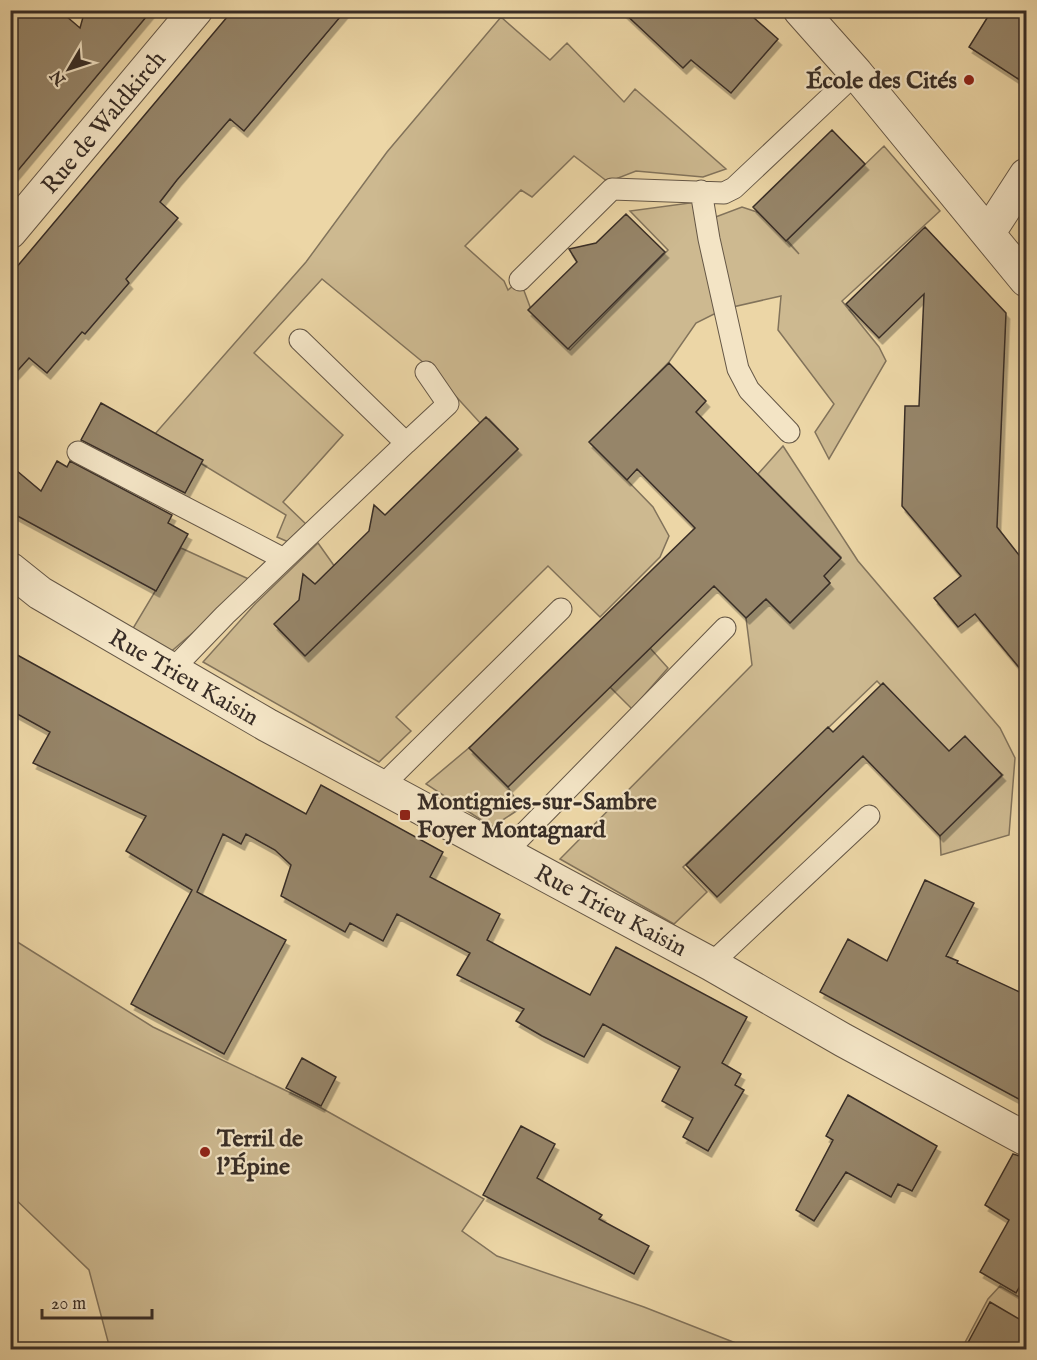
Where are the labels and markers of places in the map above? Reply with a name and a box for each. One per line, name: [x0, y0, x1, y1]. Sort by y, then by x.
place label: École des Cités: [806, 66, 958, 97]
marker: École des Cités: [962, 73, 976, 87]
place label: Montignies-sur-Sambre Foyer Montagnard: [417, 787, 657, 846]
marker: Montignies-sur-Sambre Foyer Montagnard: [398, 808, 412, 822]
place label: Terril de l'Épine: [216, 1124, 303, 1183]
marker: Terril de l'Épine: [198, 1145, 212, 1159]

